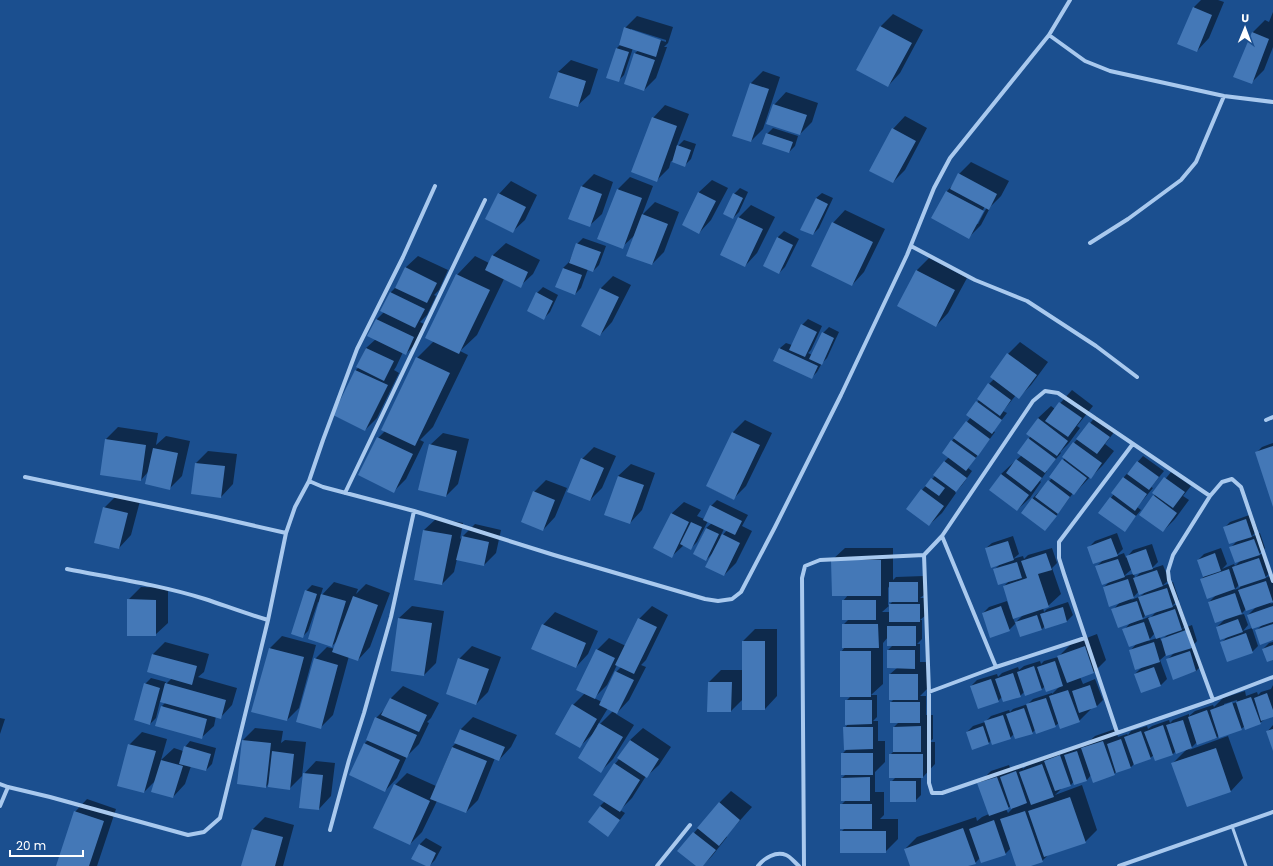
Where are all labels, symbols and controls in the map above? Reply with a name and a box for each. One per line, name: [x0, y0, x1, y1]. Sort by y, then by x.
north arrow: [1225, 8, 1265, 48]
text: U: [1241, 10, 1249, 26]
scale bar: [10, 832, 83, 858]
text: 20 m: [16, 837, 46, 854]

